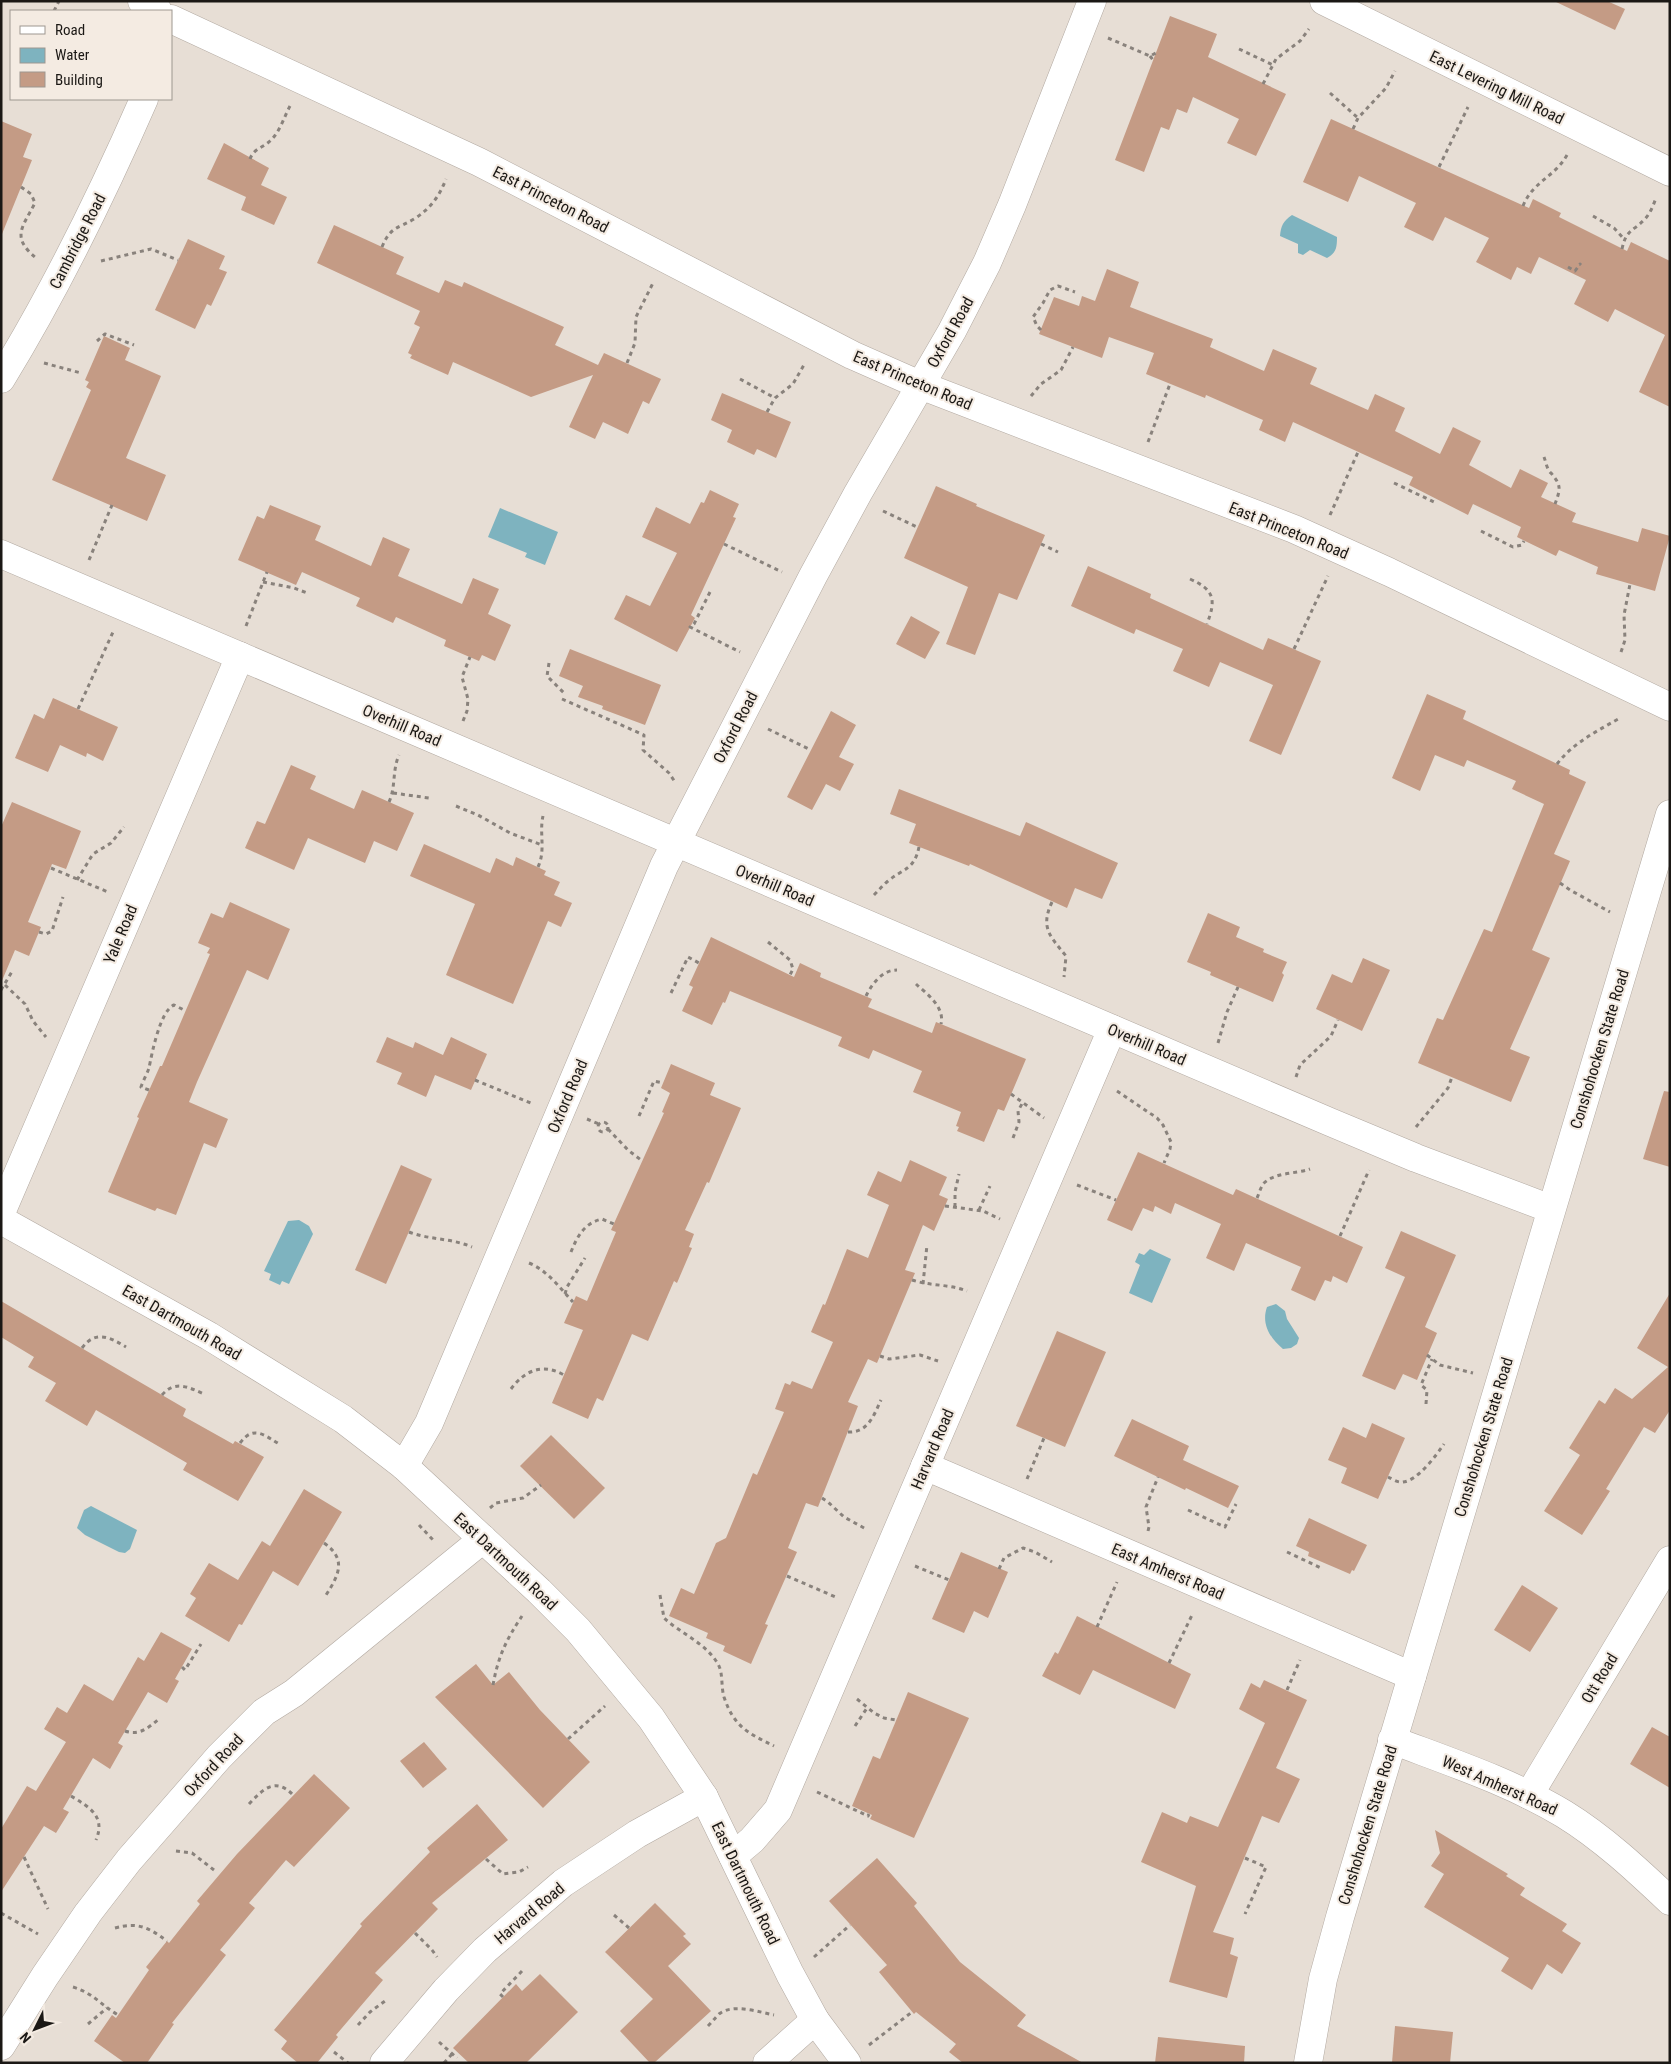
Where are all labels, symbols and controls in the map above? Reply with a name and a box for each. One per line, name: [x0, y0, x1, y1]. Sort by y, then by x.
legend: [10, 10, 172, 100]
text: Road: [55, 21, 85, 39]
text: Water: [55, 46, 90, 64]
street label: East Levering Mill Road: [1426, 47, 1567, 128]
text: Building: [55, 71, 103, 89]
street label: East Princeton Road: [490, 162, 612, 237]
street label: Cambridge Road: [45, 190, 110, 292]
street label: Oxford Road: [923, 293, 978, 371]
street label: East Princeton Road: [850, 347, 975, 414]
street label: East Princeton Road: [1226, 498, 1351, 563]
street label: Oxford Road: [709, 688, 762, 766]
street label: Overhill Road: [360, 700, 444, 750]
street label: Overhill Road: [733, 860, 817, 910]
street label: Yale Road: [100, 902, 141, 967]
street label: Conshohocken State Road: [1566, 967, 1633, 1131]
street label: Overhill Road: [1105, 1019, 1189, 1069]
street label: Oxford Road: [543, 1056, 591, 1136]
street label: East Dartmouth Road: [119, 1281, 245, 1364]
street label: Conshohocken State Road: [1450, 1355, 1517, 1519]
street label: Harvard Road: [907, 1406, 958, 1492]
street label: East Dartmouth Road: [450, 1509, 561, 1614]
street label: East Amherst Road: [1109, 1539, 1227, 1604]
street label: Ott Road: [1577, 1650, 1622, 1707]
street label: Oxford Road: [180, 1730, 247, 1800]
street label: Conshohocken State Road: [1334, 1743, 1401, 1907]
street label: West Amherst Road: [1439, 1751, 1560, 1819]
street label: East Dartmouth Road: [708, 1819, 784, 1948]
street label: Harvard Road: [490, 1879, 568, 1948]
north arrow: [10, 2004, 60, 2054]
text: N: [17, 2029, 34, 2046]

